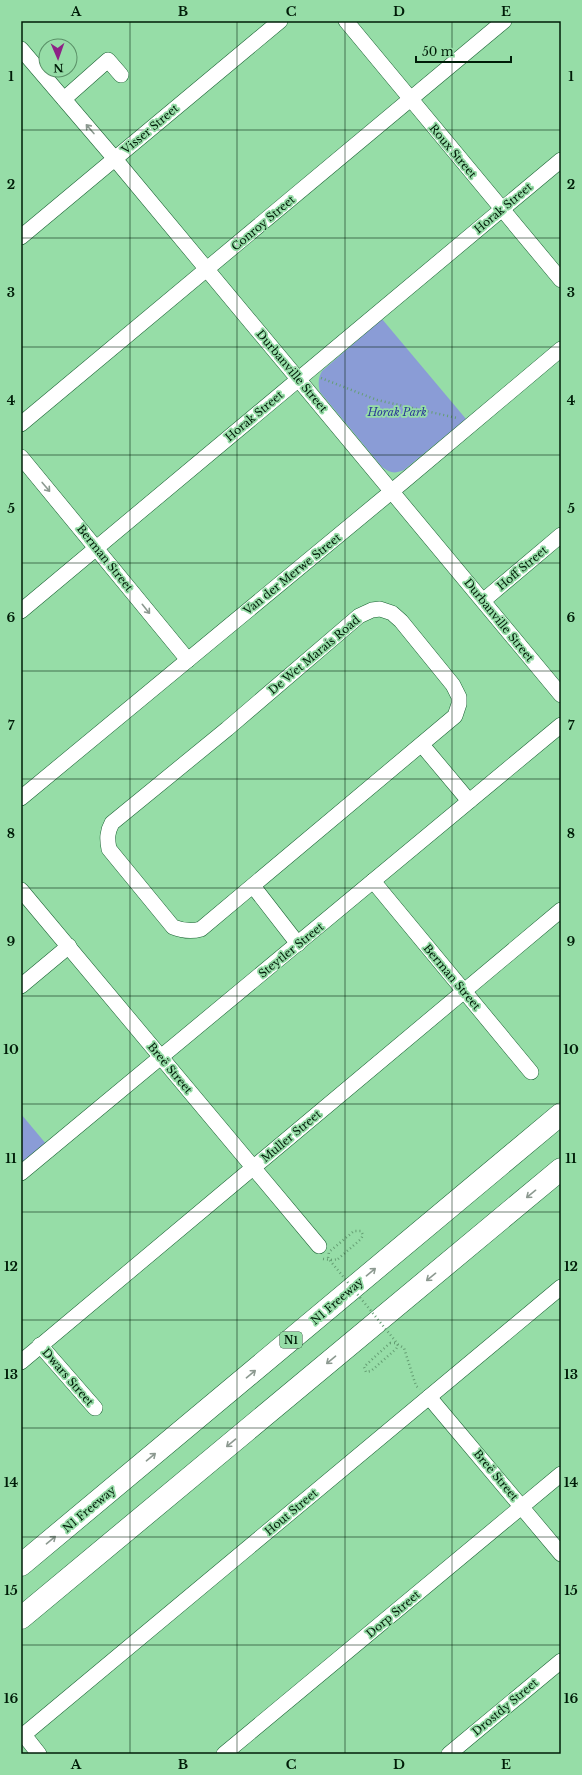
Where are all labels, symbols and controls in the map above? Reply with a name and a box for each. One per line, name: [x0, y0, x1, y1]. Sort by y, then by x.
text: A: [70, 3, 82, 20]
text: B: [178, 3, 188, 20]
text: C: [286, 3, 297, 20]
text: D: [393, 3, 405, 20]
text: E: [501, 3, 511, 20]
north arrow: [38, 38, 78, 78]
scale bar: [416, 38, 511, 64]
text: 50 m: [422, 44, 454, 59]
text: N: [52, 61, 64, 75]
text: 1: [8, 68, 14, 85]
text: 1: [568, 68, 574, 85]
street label: Visser Street: [118, 101, 182, 157]
street label: Roux Street: [426, 121, 480, 181]
one-way arrow: [85, 124, 94, 134]
text: 2: [7, 176, 15, 193]
text: 2: [567, 176, 575, 193]
street label: Horak Street: [471, 179, 535, 236]
street label: Conroy Street: [228, 192, 298, 254]
text: 3: [7, 284, 15, 301]
text: 3: [567, 284, 575, 301]
street label: Durbanville Street: [253, 327, 331, 416]
street label: Horak Street: [222, 387, 286, 444]
text: 4: [7, 392, 16, 409]
text: 4: [567, 392, 576, 409]
park label: Horak Park: [366, 405, 427, 419]
one-way arrow: [42, 481, 50, 492]
text: 5: [7, 500, 15, 517]
text: 5: [567, 500, 575, 517]
street label: Berman Street: [74, 522, 137, 595]
street label: Van der Merwe Street: [240, 530, 344, 618]
street label: Hoff Street: [494, 542, 551, 593]
street label: Durbanville Street: [461, 576, 537, 665]
one-way arrow: [142, 603, 151, 614]
text: 6: [7, 609, 16, 626]
text: 6: [567, 609, 576, 626]
street label: De Wet Marais Road: [265, 612, 363, 697]
text: 7: [8, 717, 15, 734]
text: 7: [568, 717, 575, 734]
text: 8: [7, 825, 15, 842]
text: 8: [567, 825, 575, 842]
street label: Steytler Street: [256, 919, 327, 980]
text: 9: [7, 933, 16, 950]
text: 9: [567, 933, 576, 950]
street label: Berman Street: [420, 941, 484, 1013]
street label: Breë Street: [145, 1040, 196, 1097]
text: 10: [3, 1041, 19, 1058]
text: 10: [563, 1041, 579, 1058]
street label: Muller Street: [258, 1106, 324, 1165]
text: 11: [5, 1150, 17, 1167]
text: 11: [565, 1150, 577, 1167]
one-way arrow: [525, 1190, 536, 1198]
text: 12: [4, 1258, 18, 1275]
text: 12: [564, 1258, 578, 1275]
one-way arrow: [366, 1267, 377, 1276]
one-way arrow: [425, 1272, 436, 1281]
street label: N1 Freeway: [308, 1274, 366, 1328]
road number: N1: [280, 1332, 302, 1348]
street label: Dwars Street: [39, 1345, 97, 1409]
one-way arrow: [325, 1355, 336, 1364]
text: 13: [4, 1366, 18, 1383]
text: 13: [564, 1366, 578, 1383]
one-way arrow: [246, 1369, 256, 1378]
one-way arrow: [226, 1439, 236, 1448]
street label: Breë Street: [471, 1447, 522, 1504]
one-way arrow: [146, 1453, 157, 1462]
text: 14: [4, 1474, 19, 1491]
text: 14: [564, 1474, 579, 1491]
street label: N1 Freeway: [60, 1483, 118, 1535]
street label: Hout Street: [262, 1485, 321, 1538]
one-way arrow: [46, 1536, 56, 1545]
text: 15: [4, 1582, 18, 1599]
text: 15: [564, 1582, 578, 1599]
street label: Dorp Street: [363, 1587, 423, 1641]
street label: Drostdy Street: [469, 1675, 541, 1739]
text: 16: [4, 1690, 18, 1707]
text: 16: [564, 1690, 578, 1707]
text: A: [70, 1756, 82, 1773]
text: B: [178, 1756, 188, 1773]
text: C: [286, 1756, 297, 1773]
text: D: [393, 1756, 405, 1773]
text: E: [501, 1756, 511, 1773]

